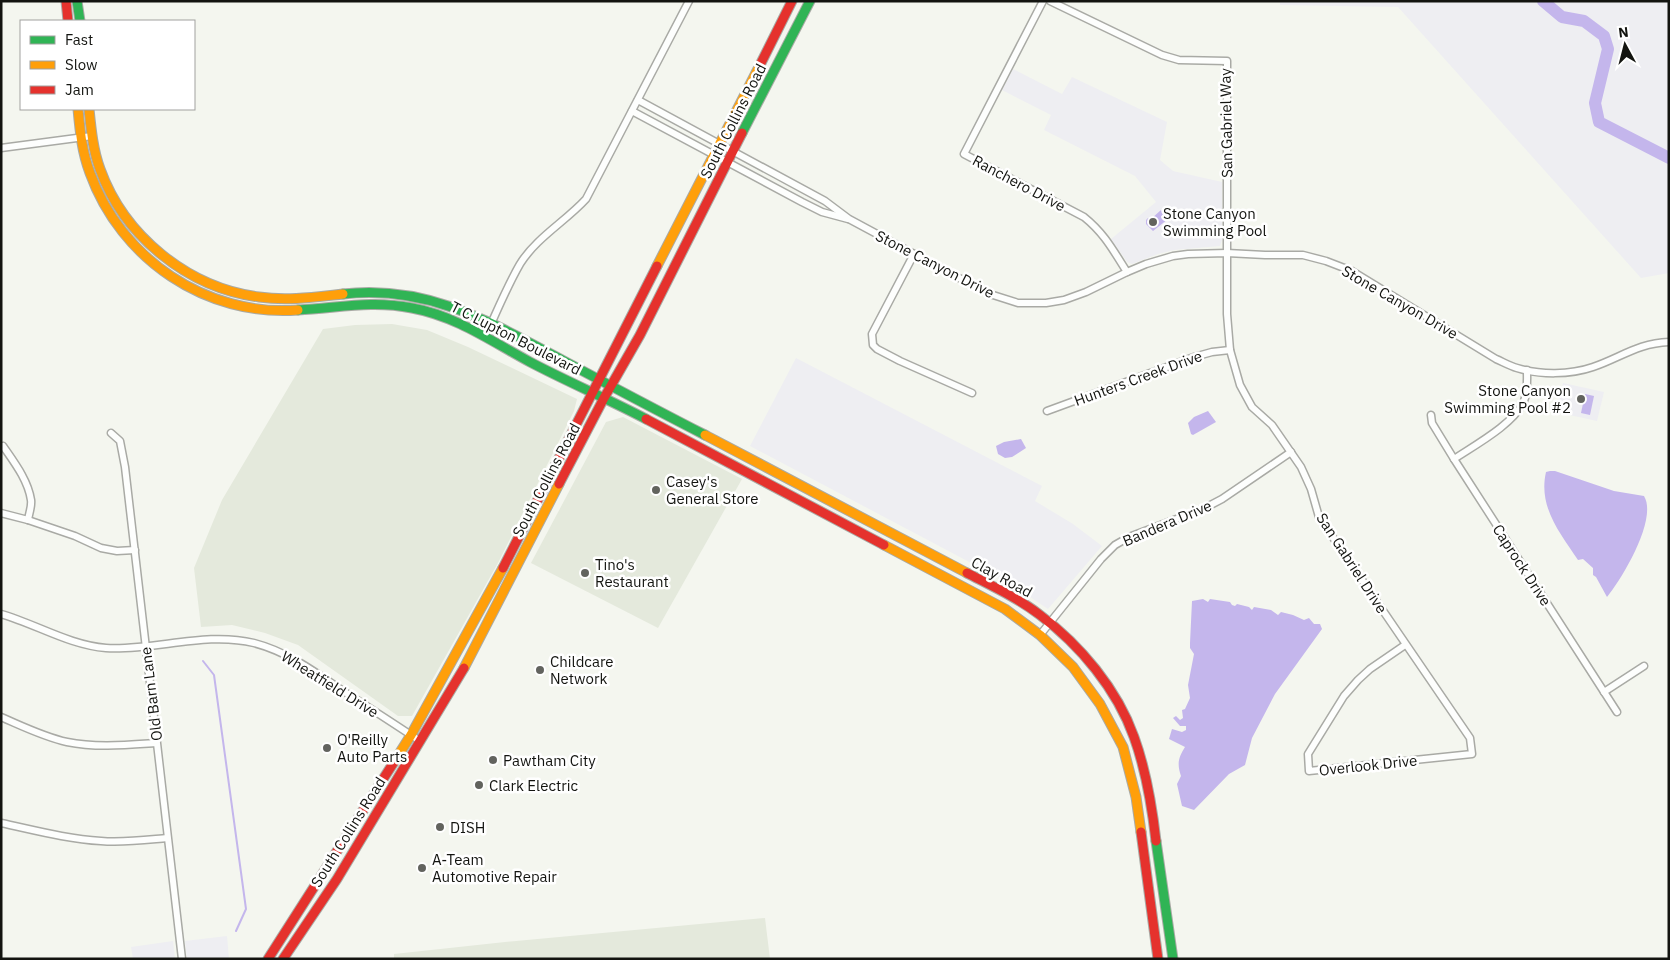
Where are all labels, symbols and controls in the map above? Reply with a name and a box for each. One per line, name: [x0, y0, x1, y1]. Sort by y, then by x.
legend: [20, 20, 195, 110]
north arrow: [1600, 20, 1650, 70]
text: N: [1617, 23, 1630, 42]
text: Fast: [65, 30, 93, 49]
text: Slow: [65, 55, 98, 74]
street label: South Collins Road: [696, 60, 770, 182]
street label: San Gabriel Way: [1216, 67, 1236, 178]
text: Jam: [65, 80, 94, 99]
street label: Ranchero Drive: [969, 151, 1069, 215]
place label: Stone Canyon Swimming Pool: [1163, 204, 1267, 240]
marker: Stone Canyon Swimming Pool: [1147, 216, 1159, 228]
street label: Stone Canyon Drive: [872, 226, 998, 302]
street label: Stone Canyon Drive: [1339, 261, 1461, 343]
street label: T C Lupton Boulevard: [448, 297, 584, 379]
street label: Hunters Creek Drive: [1071, 346, 1205, 410]
place label: Stone Canyon Swimming Pool #2: [1444, 381, 1571, 417]
marker: Stone Canyon Swimming Pool #2: [1575, 393, 1587, 405]
street label: South Collins Road: [508, 420, 584, 540]
place label: Casey's General Store: [666, 472, 758, 508]
marker: Casey's General Store: [650, 484, 662, 496]
street label: Bandera Drive: [1120, 496, 1214, 550]
street label: San Gabriel Drive: [1312, 509, 1392, 617]
street label: Caprock Drive: [1489, 521, 1555, 609]
street label: Clay Road: [968, 552, 1036, 602]
place label: Tino's Restaurant: [595, 555, 669, 591]
marker: Tino's Restaurant: [579, 567, 591, 579]
street label: Old Barn Lane: [136, 646, 166, 742]
street label: Wheatfield Drive: [278, 646, 382, 722]
place label: Childcare Network: [550, 652, 614, 688]
marker: Childcare Network: [534, 664, 546, 676]
place label: O'Reilly Auto Parts: [337, 730, 407, 766]
marker: O'Reilly Auto Parts: [321, 742, 333, 754]
street label: Overlook Drive: [1318, 750, 1418, 780]
place label: Pawtham City: [503, 751, 596, 770]
marker: Pawtham City: [487, 754, 499, 766]
street label: South Collins Road: [306, 773, 390, 891]
place label: Clark Electric: [489, 776, 578, 795]
marker: Clark Electric: [473, 779, 485, 791]
place label: DISH: [450, 818, 485, 837]
marker: DISH: [434, 821, 446, 833]
place label: A-Team Automotive Repair: [432, 850, 557, 886]
marker: A-Team Automotive Repair: [416, 862, 428, 874]

